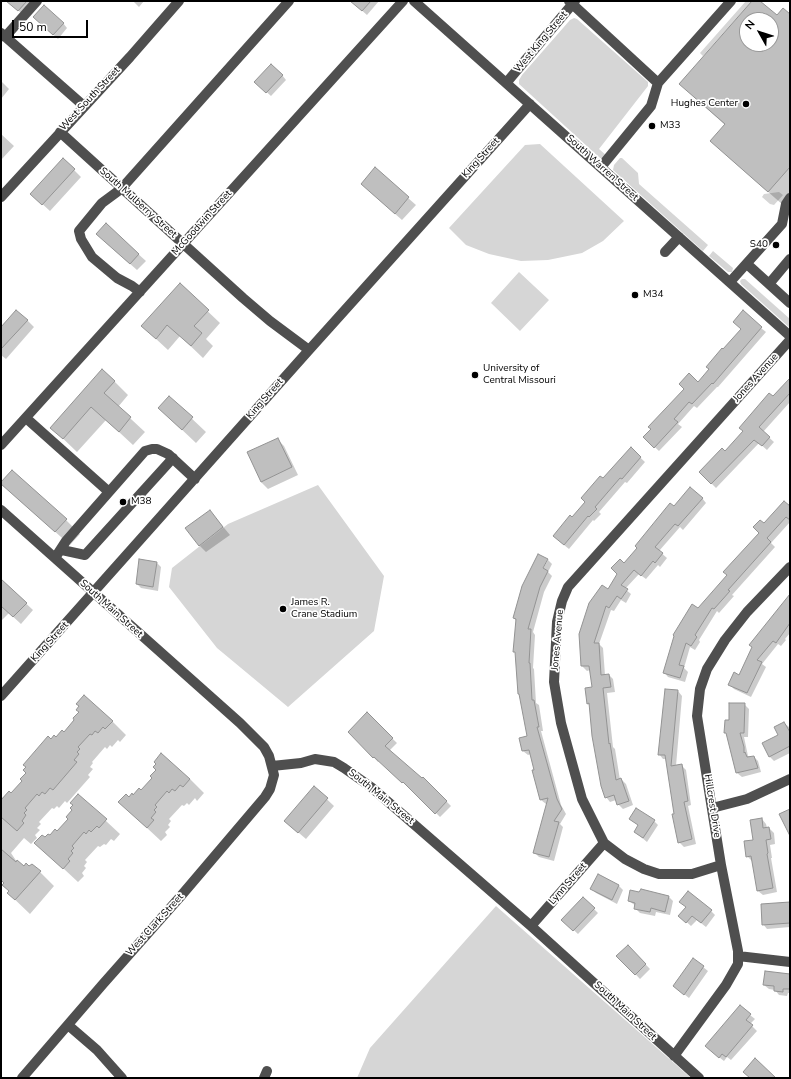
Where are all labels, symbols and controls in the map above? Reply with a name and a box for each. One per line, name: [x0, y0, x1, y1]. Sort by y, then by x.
street label: West King Street: [512, 9, 570, 75]
scale bar: [14, 12, 90, 38]
north arrow: [739, 12, 779, 52]
text: N: [742, 17, 758, 33]
text: 50 m: [19, 19, 47, 35]
street label: West South Street: [57, 65, 123, 133]
place label: Hughes Center: [671, 98, 738, 110]
marker: Hughes Center: [741, 99, 751, 109]
place label: M33: [660, 120, 681, 132]
marker: M33: [647, 121, 657, 131]
street label: South Warren Street: [564, 133, 640, 203]
street label: King Street: [460, 135, 502, 181]
street label: South Mulberry Street: [97, 165, 179, 241]
street label: McGoodwin Street: [170, 188, 234, 258]
place label: S40: [750, 239, 768, 251]
marker: S40: [771, 240, 781, 250]
place label: M34: [643, 289, 664, 301]
marker: M34: [630, 290, 640, 300]
street label: Jones Avenue: [731, 351, 781, 405]
place label: University of Central Missouri: [483, 363, 556, 386]
marker: University of Central Missouri: [470, 370, 480, 380]
street label: King Street: [244, 376, 286, 422]
place label: M38: [131, 496, 152, 508]
marker: M38: [118, 497, 128, 507]
street label: South Main Street: [77, 578, 145, 640]
place label: James R. Crane Stadium: [291, 597, 357, 620]
marker: James R. Crane Stadium: [278, 604, 288, 614]
street label: Jones Avenue: [549, 609, 567, 671]
street label: King Street: [29, 619, 71, 665]
street label: South Main Street: [346, 767, 416, 827]
street label: Hillcrest Drive: [701, 774, 723, 838]
street label: Lynn Street: [547, 861, 589, 907]
street label: West Clark Street: [124, 891, 186, 959]
street label: South Main Street: [591, 979, 659, 1043]

